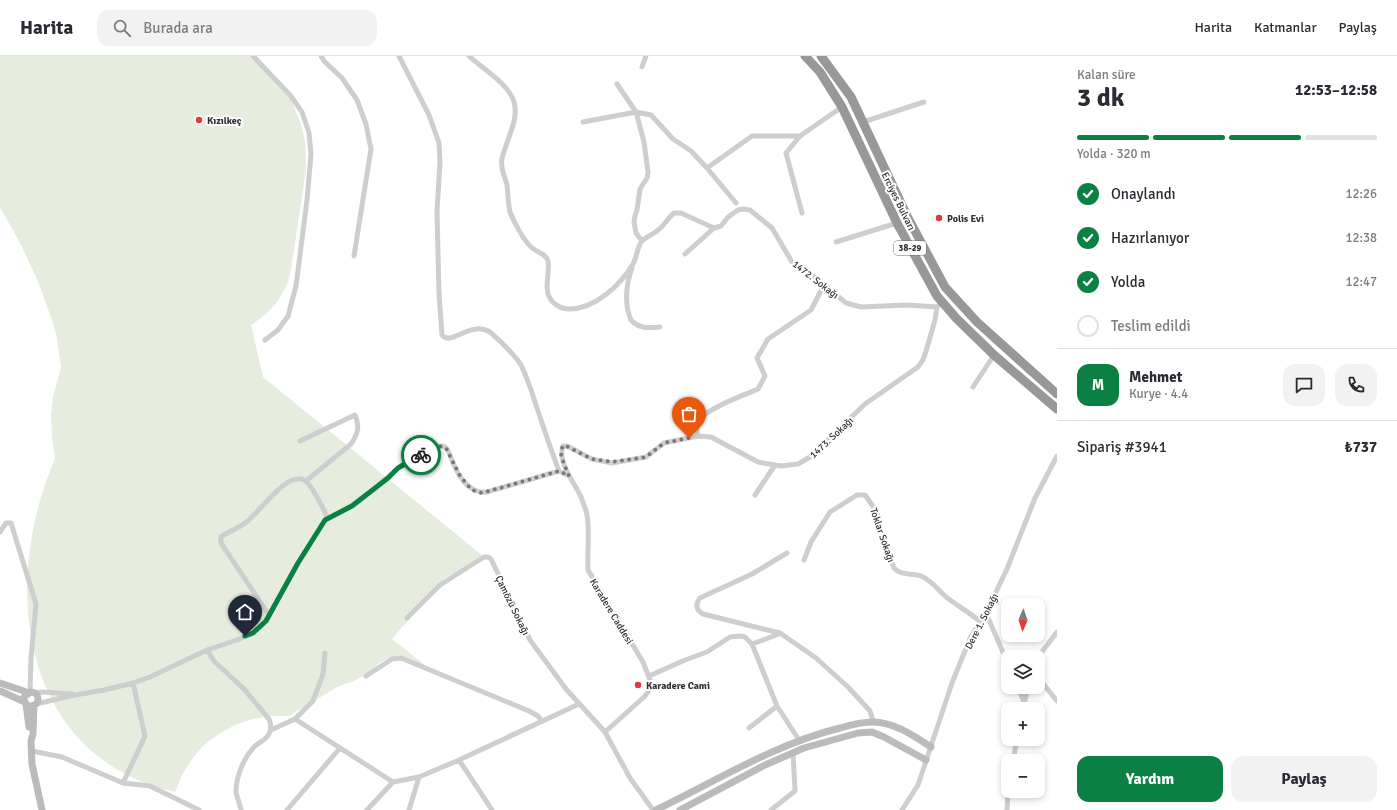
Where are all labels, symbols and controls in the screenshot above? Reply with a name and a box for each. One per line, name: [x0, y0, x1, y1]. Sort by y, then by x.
search box: [97, 10, 377, 46]
text: Harita: [20, 16, 73, 40]
icon: search: [111, 17, 133, 39]
text: Burada ara: [143, 19, 213, 37]
text: Harita: [1194, 19, 1232, 36]
text: Katmanlar: [1254, 19, 1317, 36]
text: Paylaş: [1339, 19, 1377, 36]
text: Kalan süre: [1077, 67, 1136, 83]
text: 12:53–12:58: [1295, 81, 1377, 99]
text: 3 dk: [1077, 82, 1124, 114]
marker: Kızılkeç: [194, 115, 204, 125]
place label: Kızılkeç: [207, 115, 242, 127]
text: Yolda · 320 m: [1077, 146, 1151, 162]
street label: Erciyes Bulvarı: [879, 170, 917, 232]
icon: check: [1077, 183, 1099, 205]
text: Onaylandı: [1111, 185, 1176, 203]
text: 12:26: [1345, 186, 1377, 202]
marker: Polis Evi: [934, 213, 944, 223]
place label: Polis Evi: [947, 213, 984, 225]
icon: check: [1077, 227, 1099, 249]
text: Hazırlanıyor: [1111, 229, 1189, 247]
text: 12:38: [1345, 230, 1377, 246]
road number: 38-29: [894, 241, 926, 255]
street label: 1472. Sokağı: [790, 258, 841, 302]
icon: check: [1077, 271, 1099, 293]
text: Yolda: [1111, 273, 1145, 291]
text: 12:47: [1345, 274, 1377, 290]
text: Teslim edildi: [1111, 317, 1191, 335]
button: chat: [1283, 364, 1325, 406]
button: phone: [1335, 364, 1377, 406]
text: Mehmet: [1129, 368, 1182, 386]
text: M: [1092, 376, 1104, 394]
text: Kurye · 4.4: [1129, 386, 1188, 402]
pin: [672, 397, 706, 438]
icon: bag: [678, 403, 700, 425]
street label: 1473. Sokağı: [807, 415, 856, 461]
courier: [401, 435, 441, 475]
text: Sipariş #3941: [1077, 438, 1167, 456]
text: ₺737: [1345, 438, 1377, 456]
icon: bike: [410, 444, 432, 466]
street label: Toklar Sokağı: [867, 506, 897, 564]
street label: Çamözü Sokağı: [492, 574, 532, 637]
street label: Karadere Caddesi: [587, 577, 635, 646]
street label: Dere 1. Sokağı: [963, 591, 1001, 651]
pin: [228, 595, 262, 636]
north arrow: [1001, 598, 1045, 642]
map controls: [1001, 598, 1045, 798]
icon: home: [234, 601, 256, 623]
button: layers: [1001, 650, 1045, 694]
marker: Karadere Cami: [633, 680, 643, 690]
place label: Karadere Cami: [646, 680, 710, 692]
button: +: [1001, 702, 1045, 746]
button: −: [1001, 754, 1045, 798]
button: Yardım: [1077, 756, 1223, 802]
button: Paylaş: [1231, 756, 1377, 802]

